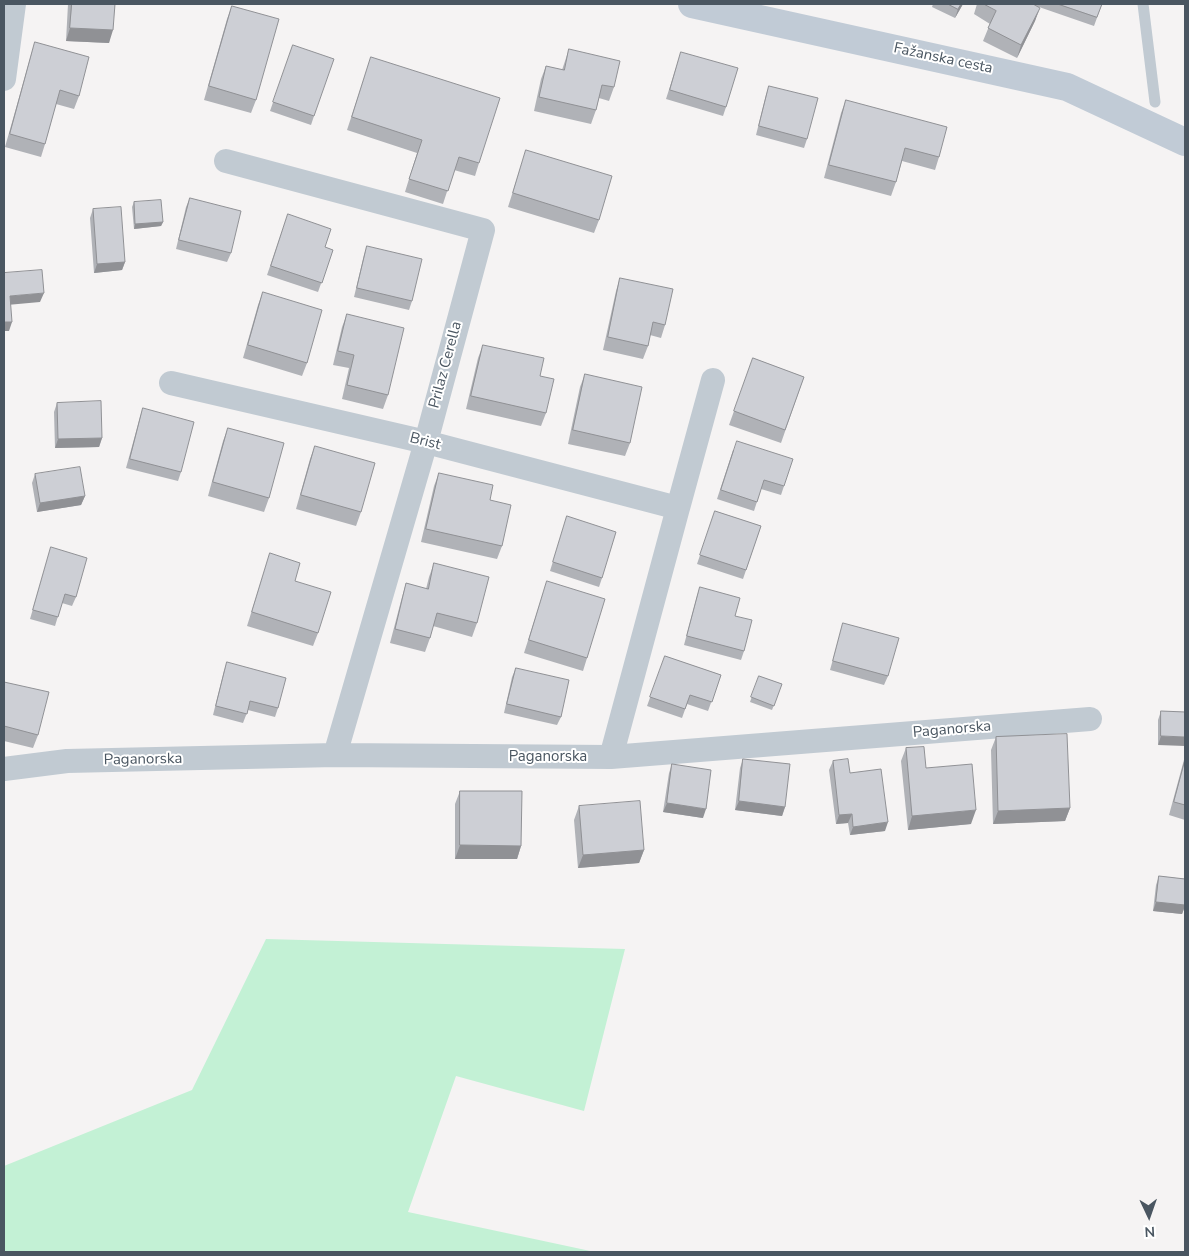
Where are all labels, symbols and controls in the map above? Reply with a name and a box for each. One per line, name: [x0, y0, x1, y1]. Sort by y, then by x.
street label: Fažanska cesta: [892, 40, 994, 78]
street label: Prilaz Cerella: [426, 320, 466, 410]
street label: Brist: [408, 429, 442, 455]
street label: Paganorska: [912, 718, 992, 742]
street label: Paganorska: [509, 748, 587, 766]
street label: Paganorska: [104, 750, 182, 770]
north arrow: [1124, 1191, 1174, 1241]
text: N: [1144, 1222, 1156, 1241]

